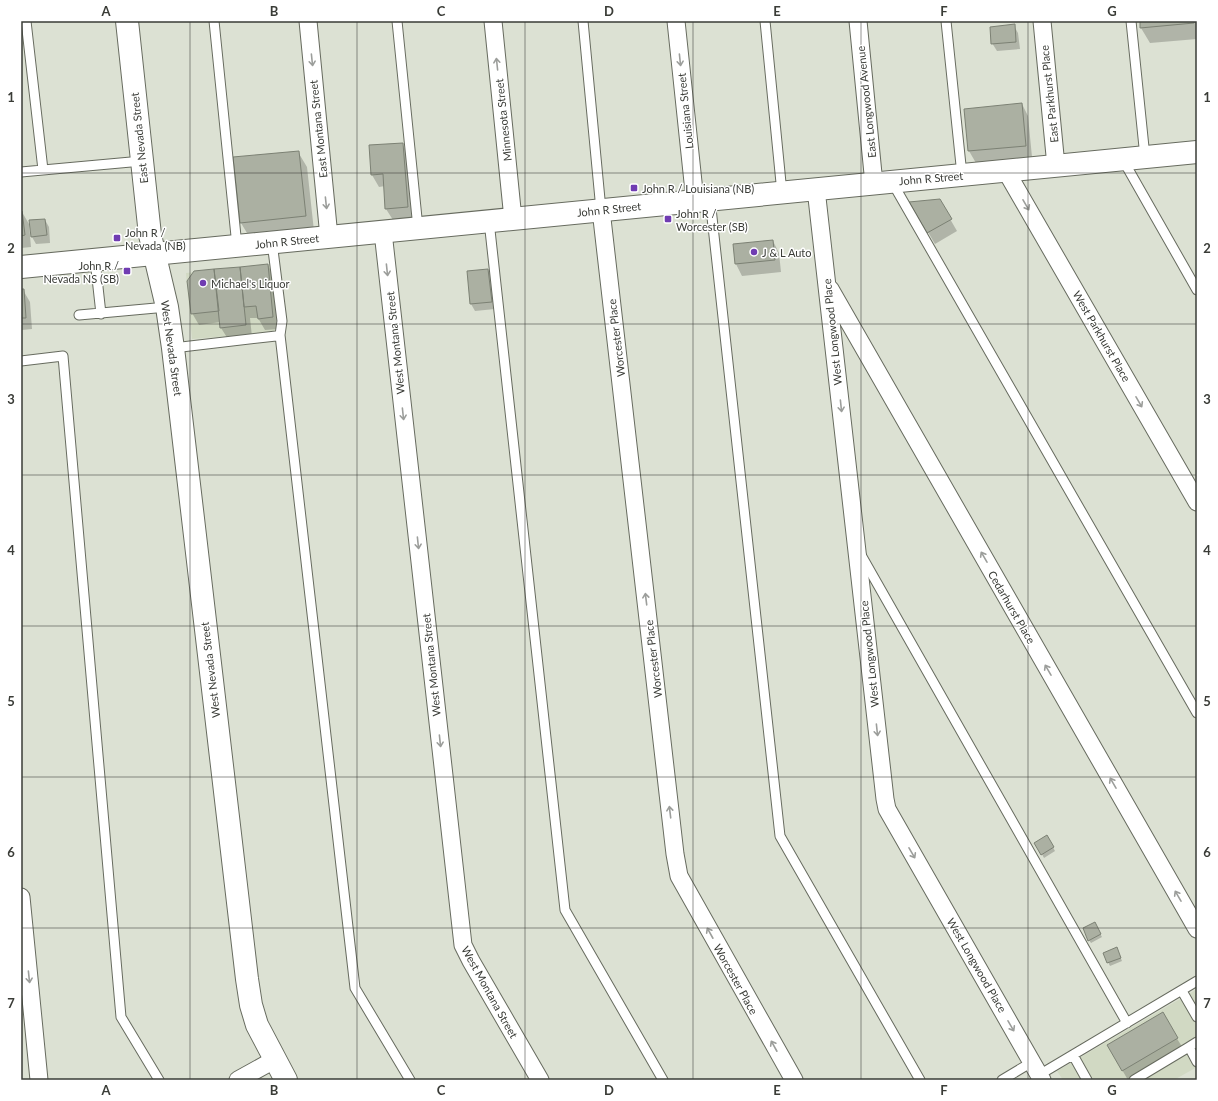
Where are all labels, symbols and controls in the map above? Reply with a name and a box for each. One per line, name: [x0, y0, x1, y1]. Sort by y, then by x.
text: A: [100, 3, 111, 19]
text: B: [270, 3, 279, 19]
text: C: [437, 3, 446, 19]
text: D: [604, 3, 614, 19]
text: E: [773, 3, 781, 19]
text: F: [940, 3, 948, 19]
text: G: [1107, 3, 1117, 19]
street label: East Parkhurst Place: [1037, 44, 1061, 143]
street label: East Longwood Avenue: [854, 45, 878, 159]
one-way arrow: [308, 53, 315, 66]
one-way arrow: [676, 53, 684, 66]
one-way arrow: [493, 58, 501, 71]
street label: Louisiana Street: [675, 72, 695, 150]
street label: Minnesota Street: [492, 78, 514, 162]
street label: East Montana Street: [306, 79, 330, 179]
text: 1: [7, 89, 15, 105]
text: 1: [1203, 89, 1211, 105]
street label: East Nevada Street: [128, 92, 150, 184]
street label: John R Street: [898, 169, 964, 187]
place label: John R / Louisiana (NB): [642, 182, 754, 195]
marker: John R / Louisiana (NB): [629, 183, 639, 193]
one-way arrow: [322, 196, 329, 209]
one-way arrow: [1022, 198, 1030, 210]
street label: John R Street: [576, 199, 642, 219]
place label: John R / Worcester (SB): [676, 207, 748, 233]
marker: John R / Worcester (SB): [663, 214, 673, 224]
place label: John R / Nevada (NB): [125, 226, 186, 252]
street label: John R Street: [254, 231, 320, 251]
marker: John R / Nevada (NB): [112, 233, 122, 243]
text: 2: [7, 240, 15, 256]
text: 2: [1203, 240, 1211, 256]
place label: J & L Auto: [762, 246, 811, 259]
marker: J & L Auto: [749, 247, 759, 257]
place label: John R / Nevada NS (SB): [43, 259, 119, 285]
one-way arrow: [383, 263, 391, 276]
marker: John R / Nevada NS (SB): [122, 266, 132, 276]
place label: Michael's Liquor: [211, 277, 290, 290]
marker: Michael's Liquor: [198, 278, 208, 288]
street label: West Longwood Place: [820, 278, 844, 386]
street label: West Parkhurst Place: [1071, 288, 1133, 384]
street label: West Montana Street: [383, 291, 407, 395]
street label: Worcester Place: [605, 298, 627, 378]
street label: West Nevada Street: [159, 299, 185, 397]
text: 3: [7, 391, 15, 407]
text: 3: [1203, 391, 1211, 407]
one-way arrow: [1136, 396, 1144, 408]
one-way arrow: [837, 399, 844, 412]
one-way arrow: [399, 407, 407, 420]
one-way arrow: [414, 536, 421, 549]
text: 4: [7, 542, 15, 558]
text: 4: [1203, 542, 1211, 558]
one-way arrow: [979, 551, 987, 563]
street label: Cedarhurst Place: [986, 568, 1038, 646]
one-way arrow: [642, 593, 649, 606]
street label: West Longwood Place: [857, 600, 881, 708]
street label: West Montana Street: [419, 613, 443, 717]
street label: Worcester Place: [642, 619, 664, 699]
street label: West Nevada Street: [198, 621, 222, 719]
one-way arrow: [1044, 664, 1052, 676]
text: 5: [7, 693, 15, 709]
text: 5: [1203, 693, 1211, 709]
one-way arrow: [873, 723, 881, 736]
one-way arrow: [436, 734, 444, 747]
one-way arrow: [1108, 777, 1116, 789]
one-way arrow: [666, 806, 674, 819]
text: 6: [7, 844, 15, 860]
text: 6: [1203, 844, 1211, 860]
one-way arrow: [909, 847, 917, 859]
one-way arrow: [1173, 890, 1181, 902]
street label: West Longwood Place: [945, 915, 1009, 1015]
one-way arrow: [706, 927, 714, 939]
street label: Worcester Place: [711, 942, 761, 1017]
street label: West Montana Street: [459, 944, 521, 1040]
one-way arrow: [25, 970, 33, 983]
text: 7: [7, 995, 15, 1011]
text: 7: [1203, 995, 1211, 1011]
one-way arrow: [1008, 1020, 1016, 1032]
one-way arrow: [770, 1040, 778, 1052]
text: A: [100, 1082, 111, 1098]
text: B: [270, 1082, 279, 1098]
text: C: [437, 1082, 446, 1098]
text: D: [604, 1082, 614, 1098]
text: E: [773, 1082, 781, 1098]
text: F: [940, 1082, 948, 1098]
text: G: [1107, 1082, 1117, 1098]

